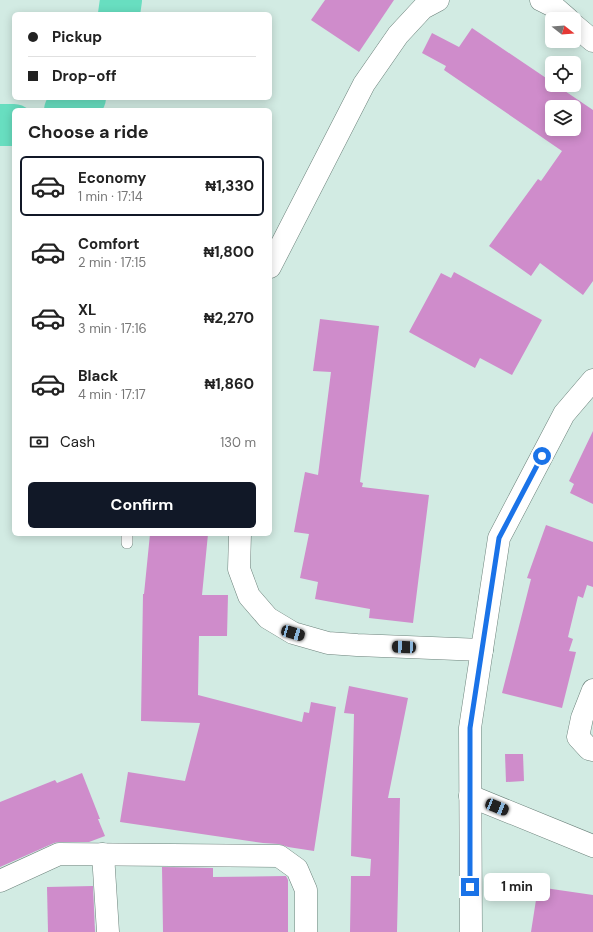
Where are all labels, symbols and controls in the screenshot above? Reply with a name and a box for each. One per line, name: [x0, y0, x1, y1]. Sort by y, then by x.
north arrow: [545, 12, 581, 48]
map controls: [545, 12, 581, 136]
text: Pickup: [52, 27, 102, 47]
button: locate: [545, 56, 581, 92]
text: Drop-off: [52, 66, 117, 86]
button: layers: [545, 100, 581, 136]
text: Choose a ride: [28, 120, 149, 144]
icon: car: [30, 168, 66, 204]
text: Economy: [78, 168, 146, 188]
text: ₦1,330: [205, 176, 254, 196]
text: 1 min · 17:14: [78, 188, 143, 205]
icon: car: [30, 234, 66, 270]
text: Comfort: [78, 234, 139, 254]
text: ₦1,800: [203, 242, 254, 262]
text: 2 min · 17:15: [78, 254, 146, 271]
icon: car: [30, 300, 66, 336]
text: XL: [78, 300, 96, 320]
text: ₦2,270: [204, 308, 254, 328]
text: 3 min · 17:16: [78, 320, 147, 337]
icon: car: [30, 366, 66, 402]
text: Black: [78, 366, 118, 386]
text: ₦1,860: [204, 374, 254, 394]
text: 4 min · 17:17: [78, 386, 146, 403]
icon: cash: [28, 431, 50, 453]
text: Cash: [60, 432, 95, 452]
text: 130 m: [220, 434, 256, 451]
route start: [533, 447, 551, 465]
button: Confirm: [28, 482, 256, 528]
car: [280, 624, 306, 642]
car: [392, 641, 416, 653]
car: [484, 797, 510, 817]
callout: 1 min: [484, 873, 550, 901]
route end: [461, 878, 479, 896]
text: 1 min: [501, 878, 533, 895]

